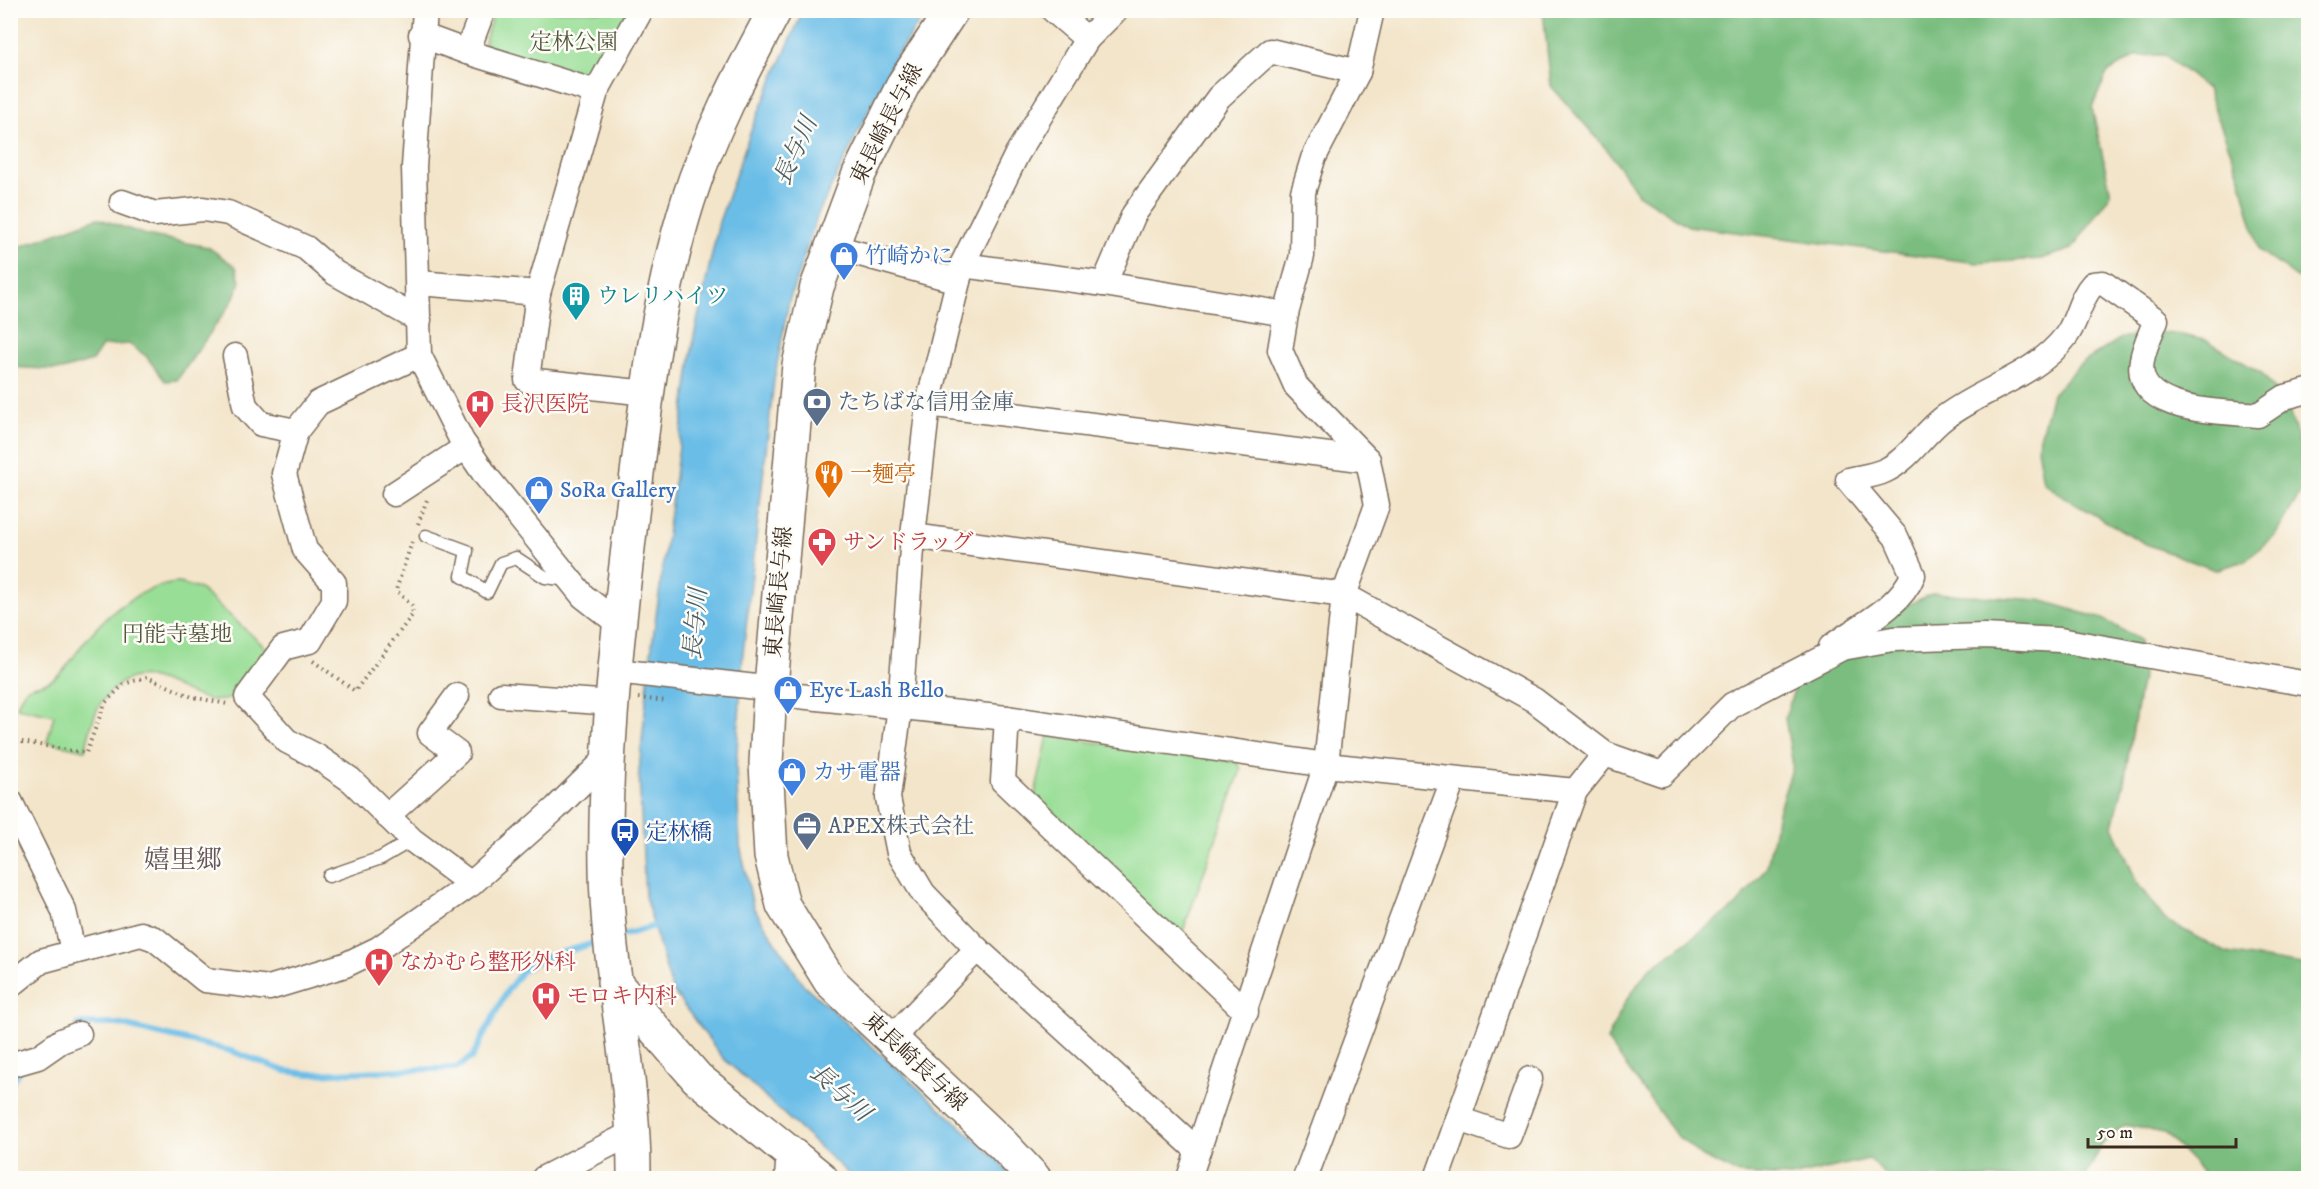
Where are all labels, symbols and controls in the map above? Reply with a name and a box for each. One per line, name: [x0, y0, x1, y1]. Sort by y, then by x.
park label: 定林公園: [530, 29, 618, 56]
street label: 東長崎長与線: [845, 59, 929, 189]
water label: 長与川: [768, 109, 826, 190]
shop icon: 竹崎かに: [828, 240, 860, 282]
place label: 竹崎かに: [865, 243, 953, 270]
building icon: ウレリハイツ: [560, 280, 592, 322]
place label: ウレリハイツ: [597, 283, 728, 310]
bank icon: たちばな信用金庫: [801, 386, 833, 428]
hospital icon: 長沢医院: [464, 388, 496, 430]
place label: たちばな信用金庫: [838, 389, 1014, 416]
place label: 長沢医院: [501, 391, 589, 418]
restaurant icon: 一麺亭: [813, 458, 845, 500]
place label: 一麺亭: [850, 461, 916, 488]
shop icon: SoRa Gallery: [523, 474, 555, 516]
place label: SoRa Gallery: [560, 477, 677, 504]
street label: 東長崎長与線: [760, 525, 798, 659]
pharmacy icon: サンドラッグ: [806, 526, 838, 568]
place label: サンドラッグ: [843, 529, 973, 556]
water label: 長与川: [678, 584, 714, 661]
park label: 円能寺墓地: [122, 621, 232, 648]
shop icon: Eye Lash Bello: [772, 674, 804, 716]
place label: Eye Lash Bello: [809, 677, 944, 704]
shop icon: カサ電器: [776, 756, 808, 798]
place label: カサ電器: [813, 759, 901, 786]
office icon: APEX株式会社: [791, 810, 823, 852]
place label: APEX株式会社: [828, 813, 974, 840]
bus stop icon: 定林橋: [609, 816, 641, 858]
place label: 定林橋: [646, 819, 712, 846]
district label: 嬉里郷: [144, 844, 222, 877]
hospital icon: なかむら整形外科: [363, 946, 395, 988]
place label: なかむら整形外科: [400, 949, 576, 976]
hospital icon: モロキ内科: [530, 980, 562, 1022]
place label: モロキ内科: [567, 983, 677, 1010]
street label: 東長崎長与線: [858, 1007, 972, 1117]
water label: 長与川: [803, 1058, 879, 1130]
scale bar: [2088, 1111, 2236, 1149]
text: 50 m: [2097, 1122, 2133, 1144]

